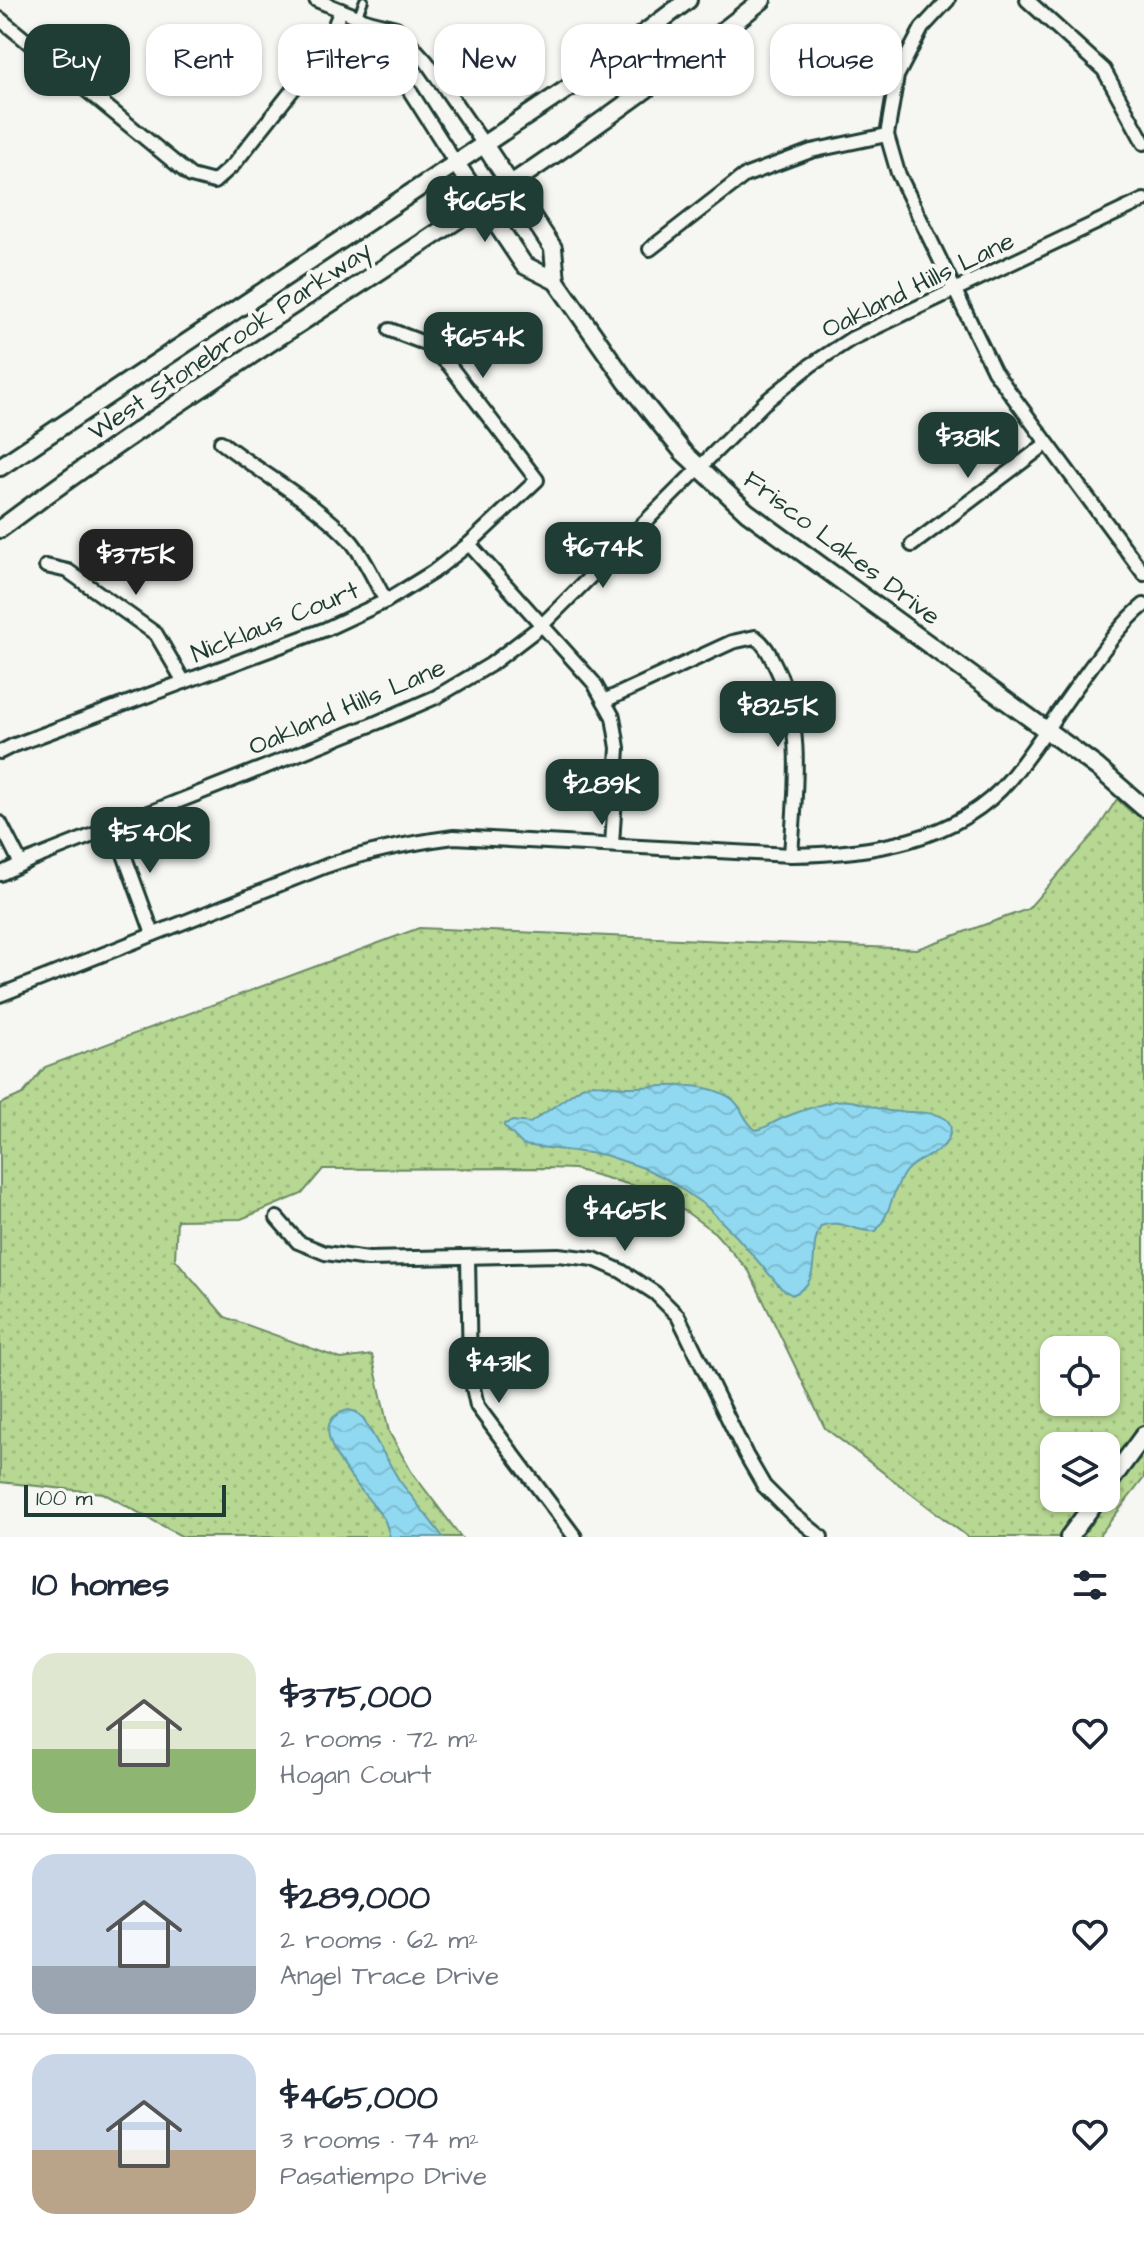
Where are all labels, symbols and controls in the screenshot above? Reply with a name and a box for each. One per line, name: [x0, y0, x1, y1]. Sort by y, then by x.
chip: Buy: [24, 24, 130, 96]
chip: Rent: [146, 24, 262, 96]
chip: Filters: [278, 24, 418, 96]
chip: New: [434, 24, 545, 96]
chip: Apartment: [561, 24, 754, 96]
chip: House: [770, 24, 902, 96]
pin: $665K: [429, 176, 541, 244]
text: $665K: [444, 184, 526, 220]
street label: Oakland Hills Lane: [816, 223, 1020, 347]
street label: West Stonebrook Parkway: [81, 233, 380, 451]
pin: $654K: [427, 312, 539, 380]
text: $654K: [442, 320, 524, 356]
pin: $381K: [912, 412, 1024, 480]
text: $381K: [936, 420, 1000, 456]
street label: Frisco Lakes Drive: [736, 462, 948, 634]
pin: $674K: [547, 522, 659, 590]
pin: $375K: [80, 529, 192, 597]
text: $674K: [563, 530, 643, 566]
text: $375K: [97, 537, 175, 573]
street label: Nicklaus Court: [186, 572, 365, 672]
street label: Oakland Hills Lane: [243, 649, 451, 765]
pin: $825K: [722, 681, 834, 749]
text: $825K: [738, 689, 818, 725]
pin: $289K: [546, 759, 658, 827]
text: $289K: [564, 767, 640, 803]
pin: $540K: [94, 807, 206, 875]
text: $540K: [109, 815, 191, 851]
pin: $465K: [569, 1185, 681, 1253]
text: $465K: [584, 1193, 666, 1229]
map controls: [1040, 1336, 1120, 1512]
button: locate: [1040, 1336, 1120, 1416]
pin: $431K: [443, 1337, 555, 1405]
text: $431K: [467, 1345, 531, 1381]
button: layers: [1040, 1432, 1120, 1512]
scale bar: [24, 1481, 226, 1517]
text: 100 m: [36, 1483, 93, 1514]
text: 10 homes: [32, 1561, 169, 1609]
icon: filters: [1068, 1563, 1112, 1607]
text: $375,000: [280, 1673, 432, 1721]
icon: home: [96, 1685, 192, 1781]
icon: heart: [1068, 1711, 1112, 1755]
text: 2 rooms · 72 m²: [280, 1721, 478, 1757]
text: Hogan Court: [280, 1757, 432, 1793]
text: $289,000: [280, 1874, 430, 1922]
icon: home: [96, 1886, 192, 1982]
icon: heart: [1068, 1912, 1112, 1956]
text: 2 rooms · 62 m²: [280, 1922, 478, 1958]
text: Angel Trace Drive: [280, 1958, 499, 1994]
text: $465,000: [280, 2074, 438, 2122]
icon: home: [96, 2086, 192, 2182]
icon: heart: [1068, 2112, 1112, 2156]
text: 3 rooms · 74 m²: [280, 2122, 479, 2158]
text: Pasatiempo Drive: [280, 2158, 487, 2194]

